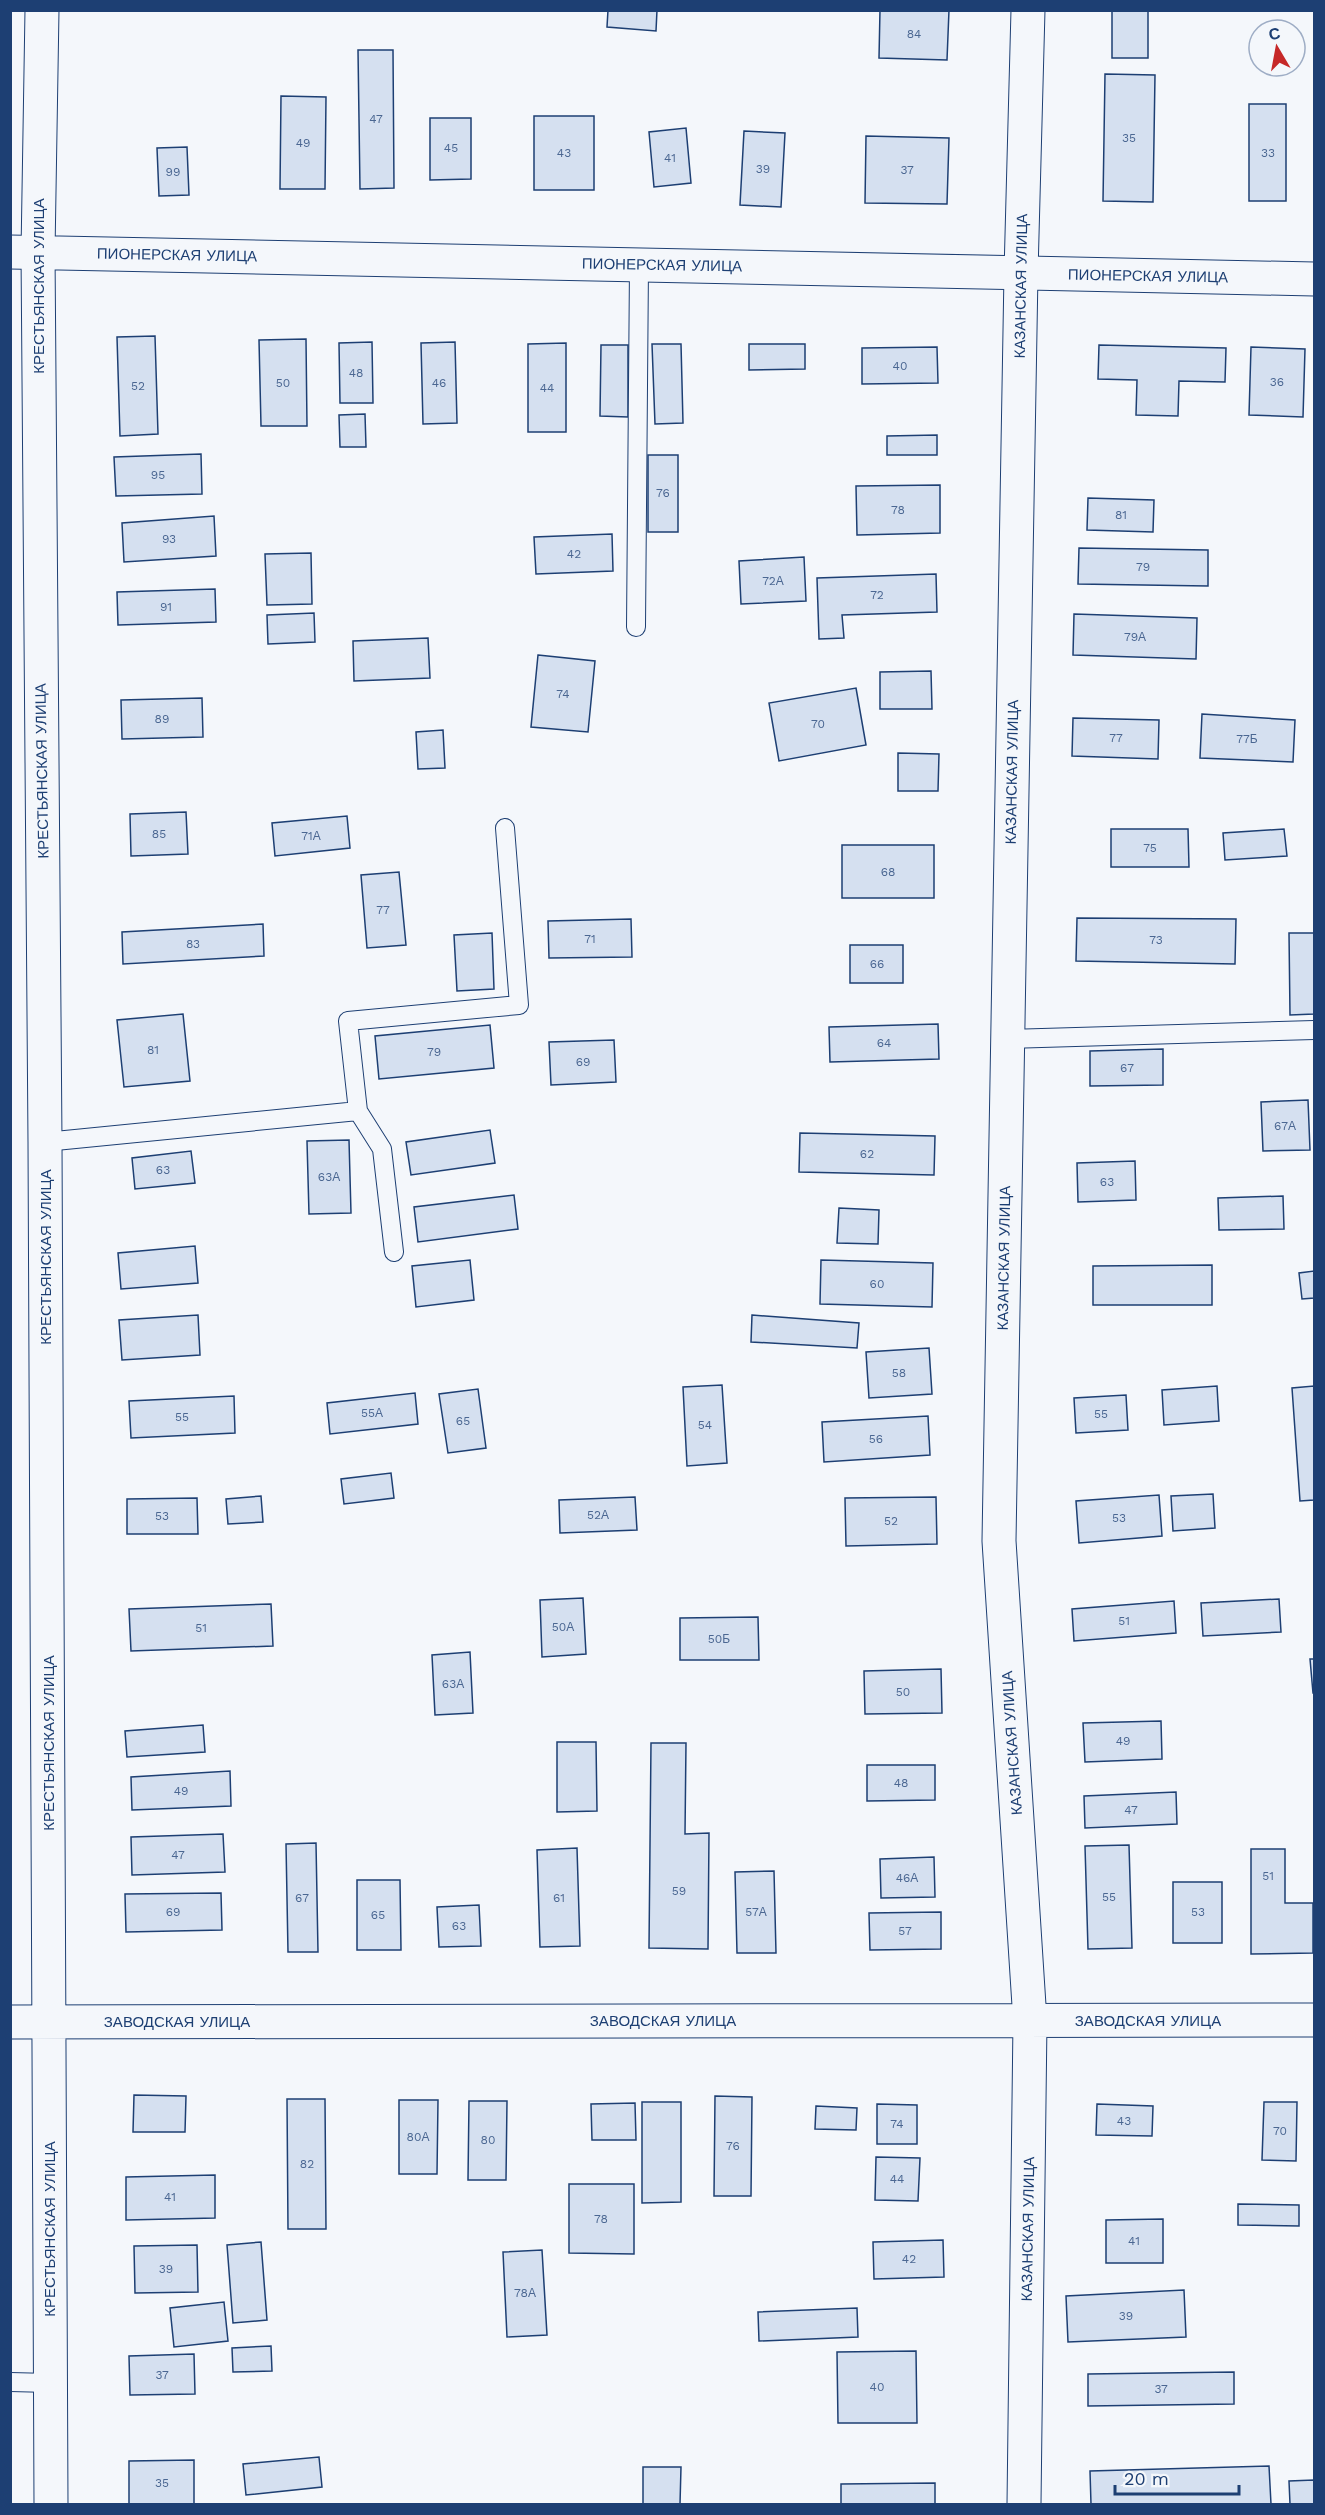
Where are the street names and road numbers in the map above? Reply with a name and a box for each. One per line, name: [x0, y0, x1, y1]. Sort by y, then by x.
street label: КРЕСТЬЯНСКАЯ УЛИЦА: [30, 198, 48, 374]
street label: КАЗАНСКАЯ УЛИЦА: [1011, 213, 1031, 359]
street label: ПИОНЕРСКАЯ УЛИЦА: [97, 245, 257, 265]
street label: ПИОНЕРСКАЯ УЛИЦА: [582, 255, 742, 275]
street label: ПИОНЕРСКАЯ УЛИЦА: [1068, 266, 1228, 286]
street label: КРЕСТЬЯНСКАЯ УЛИЦА: [31, 683, 53, 859]
street label: КАЗАНСКАЯ УЛИЦА: [1002, 699, 1022, 845]
street label: КРЕСТЬЯНСКАЯ УЛИЦА: [37, 1169, 55, 1345]
street label: КАЗАНСКАЯ УЛИЦА: [994, 1185, 1014, 1331]
street label: КРЕСТЬЯНСКАЯ УЛИЦА: [40, 1655, 58, 1831]
street label: КАЗАНСКАЯ УЛИЦА: [998, 1670, 1026, 1816]
street label: ЗАВОДСКАЯ УЛИЦА: [590, 2012, 736, 2030]
street label: ЗАВОДСКАЯ УЛИЦА: [1075, 2012, 1221, 2030]
street label: ЗАВОДСКАЯ УЛИЦА: [104, 2013, 250, 2031]
street label: КРЕСТЬЯНСКАЯ УЛИЦА: [41, 2141, 59, 2317]
street label: КАЗАНСКАЯ УЛИЦА: [1018, 2156, 1038, 2302]

